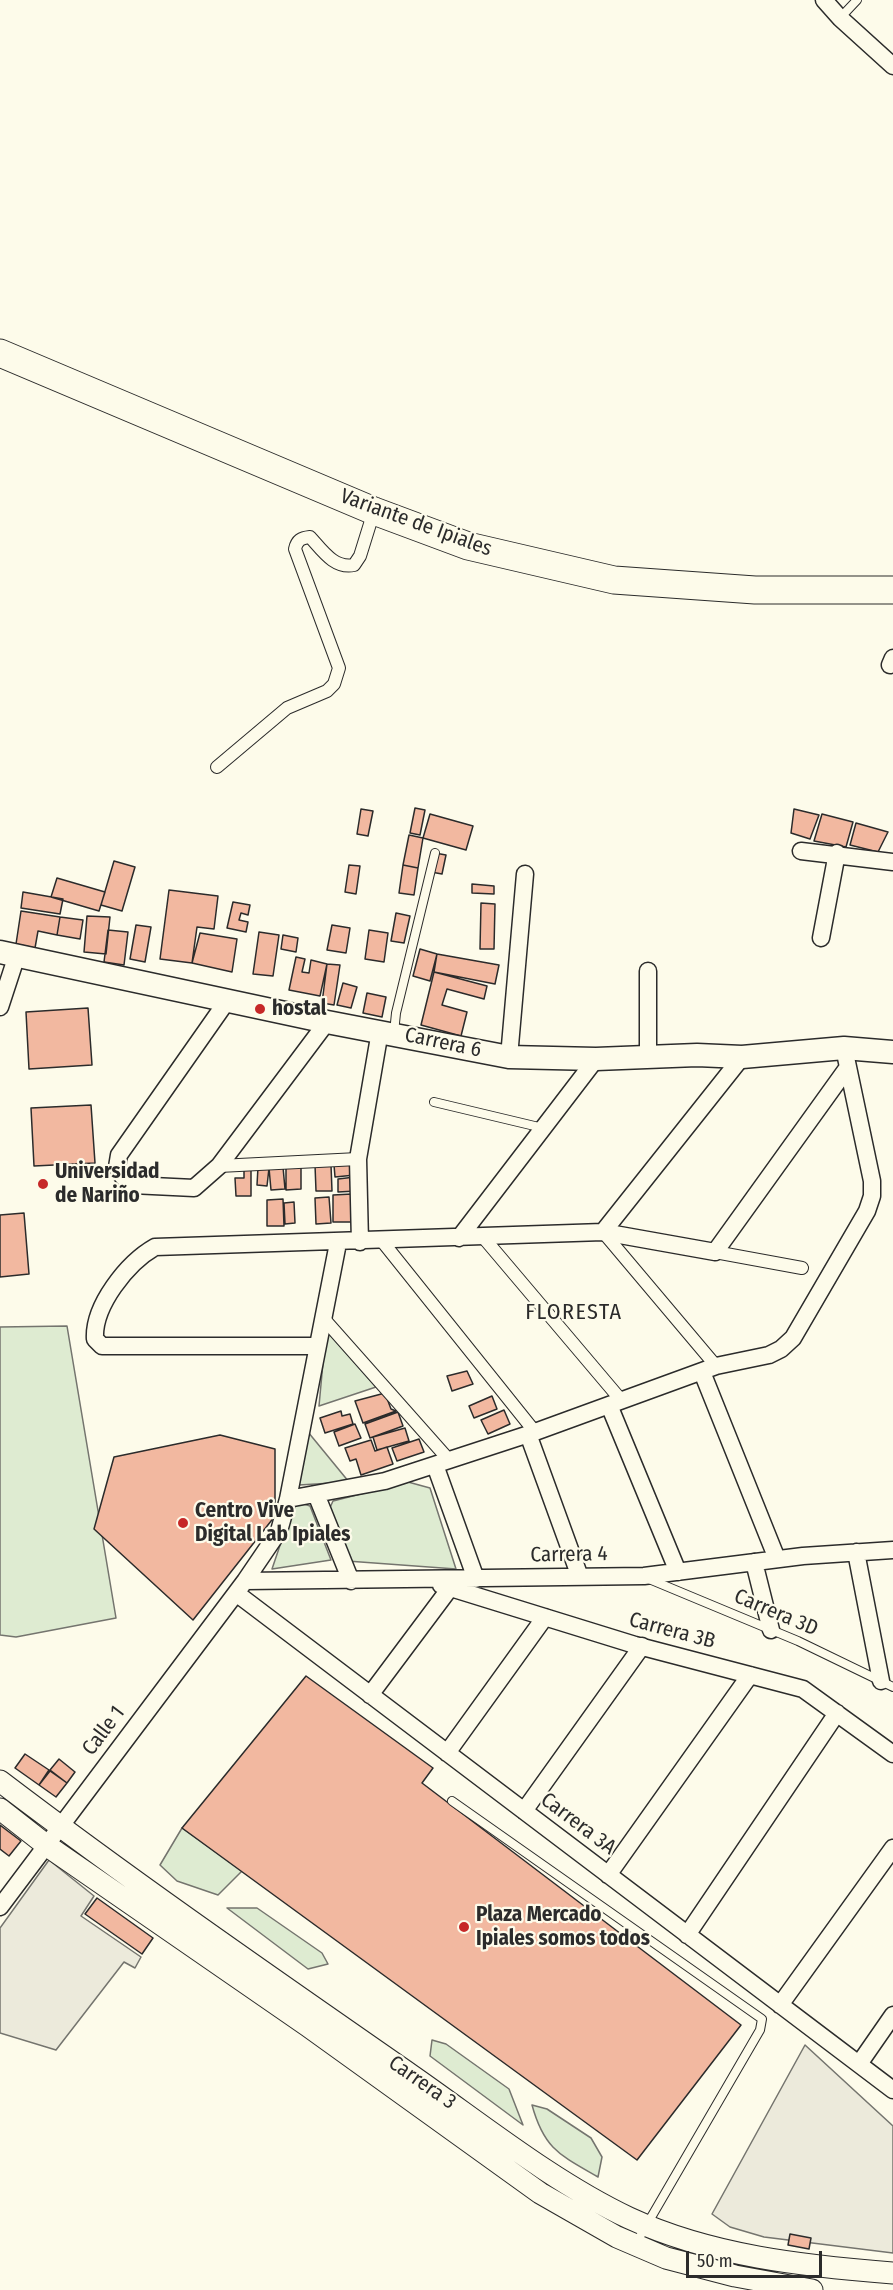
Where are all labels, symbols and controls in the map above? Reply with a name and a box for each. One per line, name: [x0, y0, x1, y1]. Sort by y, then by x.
street label: Variante de Ipiales: [337, 484, 495, 562]
place label: hostal: [272, 996, 327, 1022]
marker: hostal: [253, 1002, 267, 1016]
street label: Carrera 6: [402, 1023, 484, 1063]
place label: Universidad de Nariño: [55, 1159, 160, 1209]
marker: Universidad de Nariño: [36, 1177, 50, 1191]
district label: FLORESTA: [525, 1300, 623, 1326]
place label: Centro Vive Digital Lab Ipiales: [195, 1498, 350, 1548]
marker: Centro Vive Digital Lab Ipiales: [176, 1516, 190, 1530]
street label: Carrera 4: [530, 1542, 608, 1568]
street label: Carrera 3D: [730, 1584, 822, 1642]
street label: Carrera 3B: [626, 1607, 718, 1655]
street label: Calle 1: [77, 1701, 131, 1761]
street label: Carrera 3A: [535, 1788, 621, 1860]
place label: Plaza Mercado Ipiales somos todos: [476, 1902, 650, 1952]
marker: Plaza Mercado Ipiales somos todos: [457, 1920, 471, 1934]
street label: Carrera 3: [383, 2051, 461, 2115]
scale bar: [689, 2239, 826, 2277]
text: 50 m: [697, 2250, 733, 2272]

